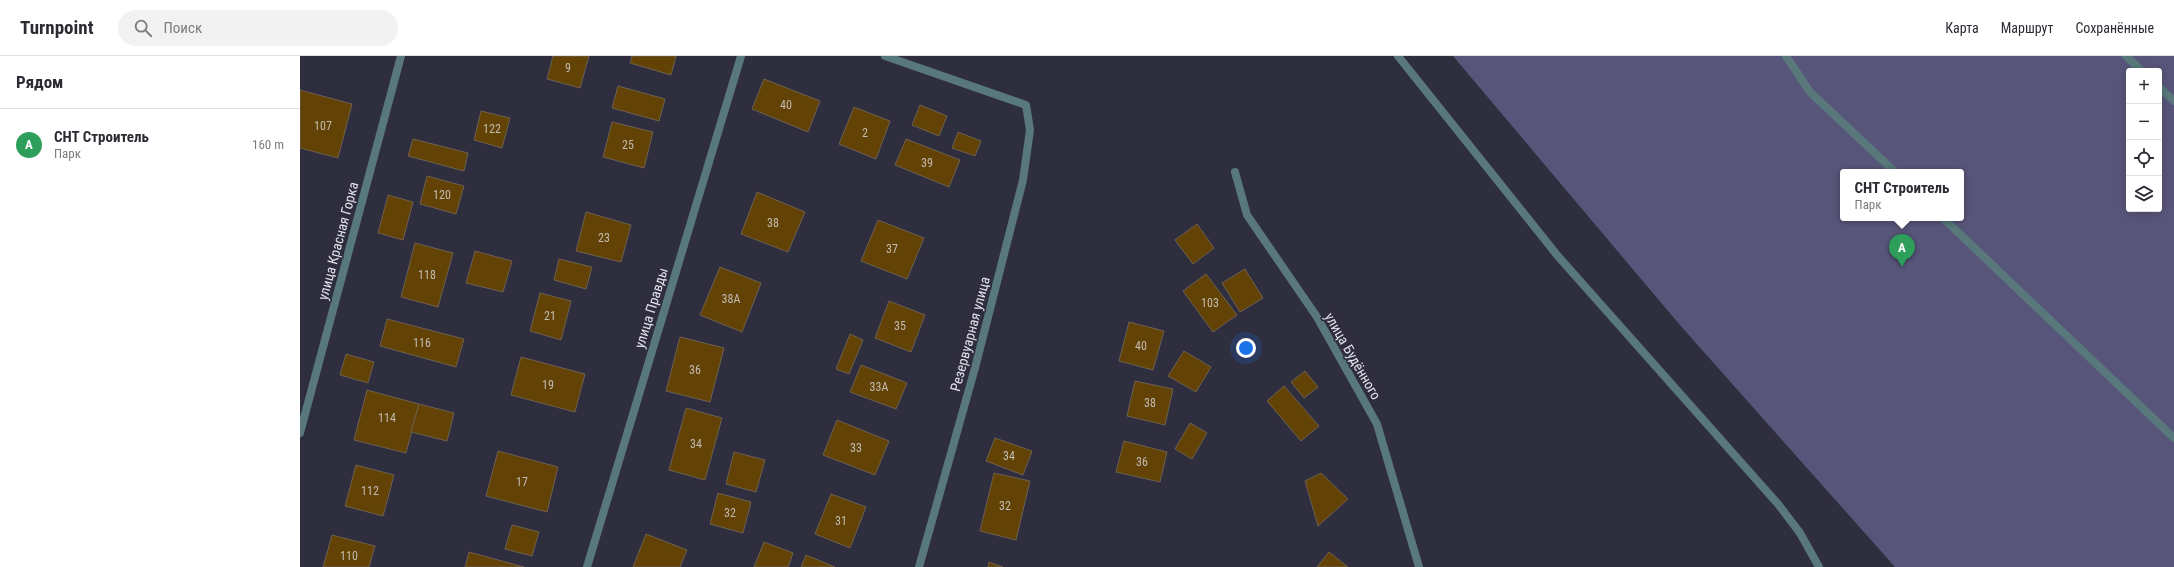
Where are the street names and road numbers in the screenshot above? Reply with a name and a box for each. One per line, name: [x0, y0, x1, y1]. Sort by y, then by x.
street label: улица Красная Горка: [315, 180, 361, 302]
street label: улица Правды: [631, 266, 671, 350]
street label: Резервуарная улица: [947, 275, 993, 393]
street label: улица Будённого: [1322, 310, 1384, 402]

